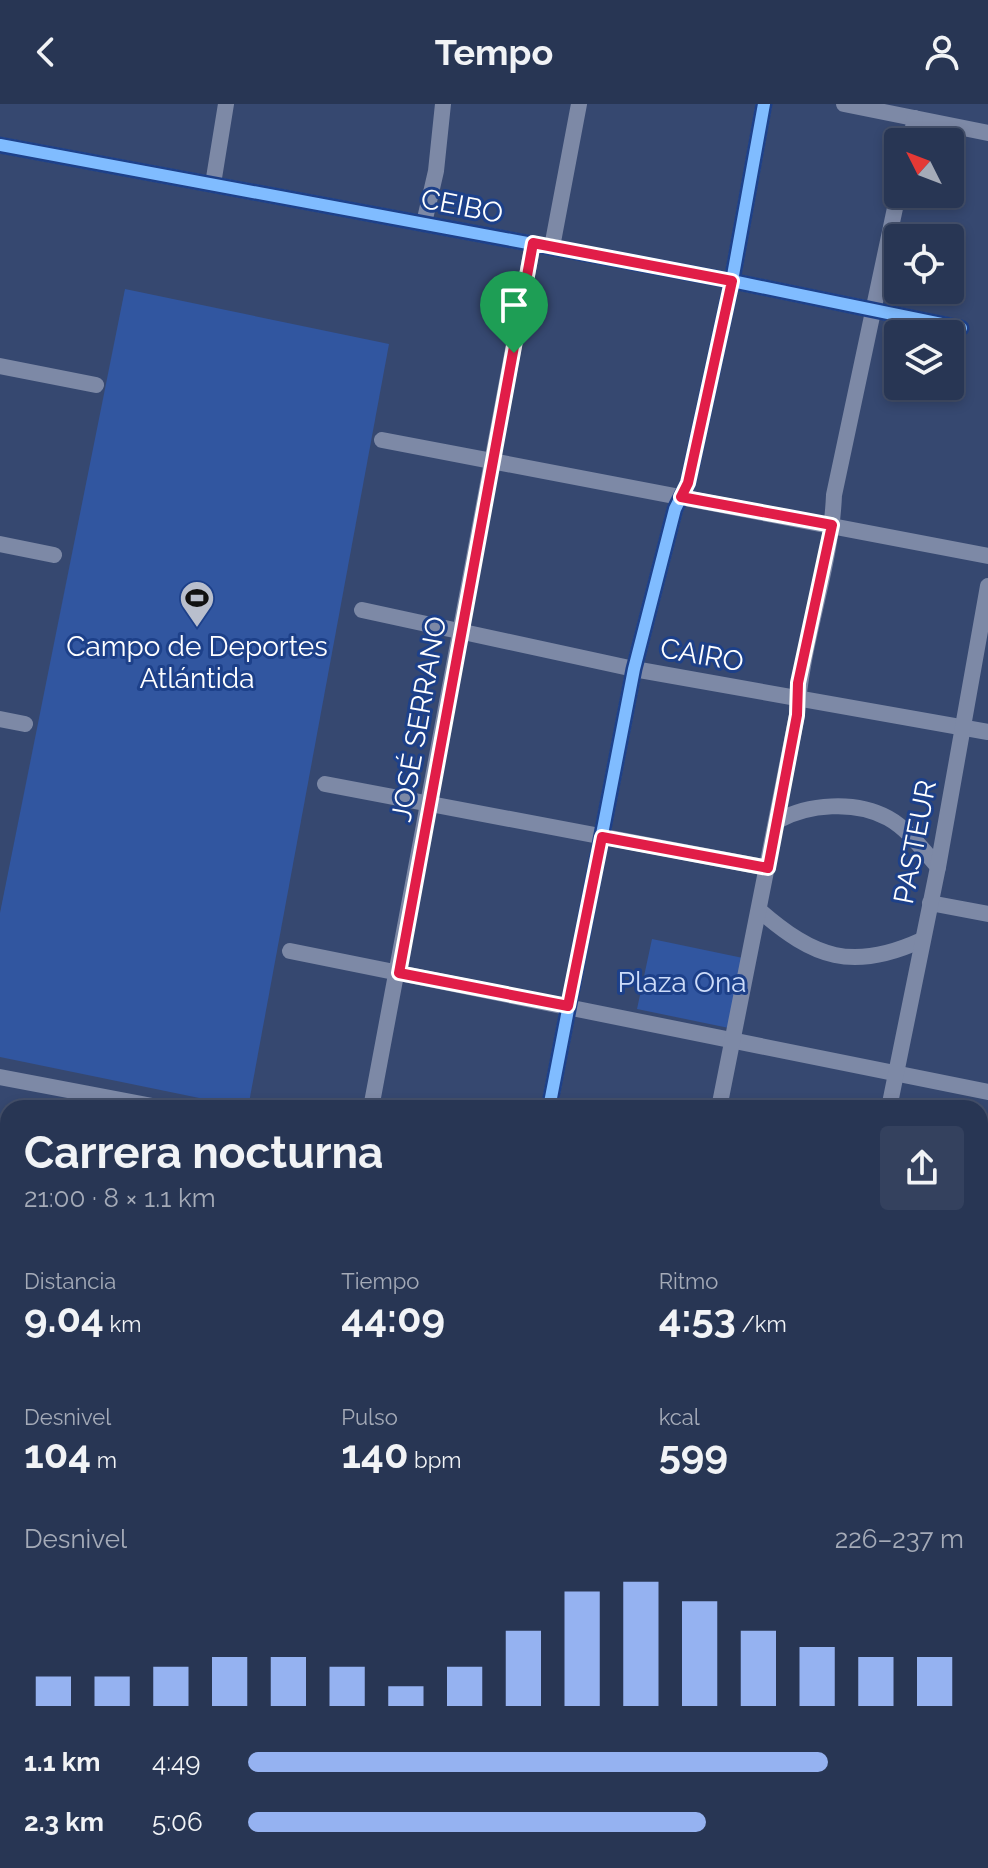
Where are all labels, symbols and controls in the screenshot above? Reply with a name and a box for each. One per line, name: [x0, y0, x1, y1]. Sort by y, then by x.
icon: back: [24, 30, 68, 74]
icon: person: [920, 30, 964, 74]
text: Tempo: [435, 31, 553, 73]
north arrow: [884, 128, 964, 208]
map controls: [884, 128, 964, 400]
street label: CEIBO: [418, 182, 506, 230]
button: locate: [884, 224, 964, 304]
pin: [480, 271, 548, 353]
icon: arrive: [492, 283, 536, 327]
button: layers: [884, 320, 964, 400]
sports icon: Campo de Deportes Atlántida: [178, 579, 216, 629]
street label: JOSÉ SERRANO: [385, 614, 453, 824]
place label: Campo de Deportes Atlántida: [66, 630, 328, 695]
street label: CAIRO: [658, 631, 746, 679]
street label: PASTEUR: [887, 777, 943, 907]
park label: Plaza Ona: [618, 966, 746, 999]
button: share: [880, 1126, 964, 1210]
text: Carrera nocturna: [24, 1127, 383, 1178]
text: 21:00 · 8 × 1.1 km: [24, 1183, 216, 1213]
text: Distancia: [24, 1268, 116, 1294]
text: Tiempo: [341, 1268, 419, 1294]
text: Ritmo: [659, 1268, 718, 1294]
text: 9.04: [24, 1294, 104, 1341]
text: 44:09: [341, 1294, 445, 1341]
text: 4:53: [659, 1294, 736, 1341]
text: km: [104, 1311, 141, 1337]
text: /km: [736, 1311, 787, 1337]
text: Desnivel: [24, 1404, 111, 1430]
text: Pulso: [341, 1404, 398, 1430]
text: kcal: [659, 1404, 700, 1430]
text: 104: [24, 1430, 91, 1477]
text: 140: [341, 1430, 409, 1477]
text: 599: [659, 1430, 728, 1477]
text: m: [91, 1447, 117, 1473]
text: bpm: [409, 1447, 461, 1473]
text: Desnivel: [24, 1524, 127, 1554]
text: 226–237 m: [835, 1524, 964, 1554]
text: 1.1 km: [24, 1747, 101, 1777]
text: 4:49: [152, 1747, 201, 1777]
text: 2.3 km: [24, 1807, 104, 1837]
text: 5:06: [152, 1807, 203, 1837]

